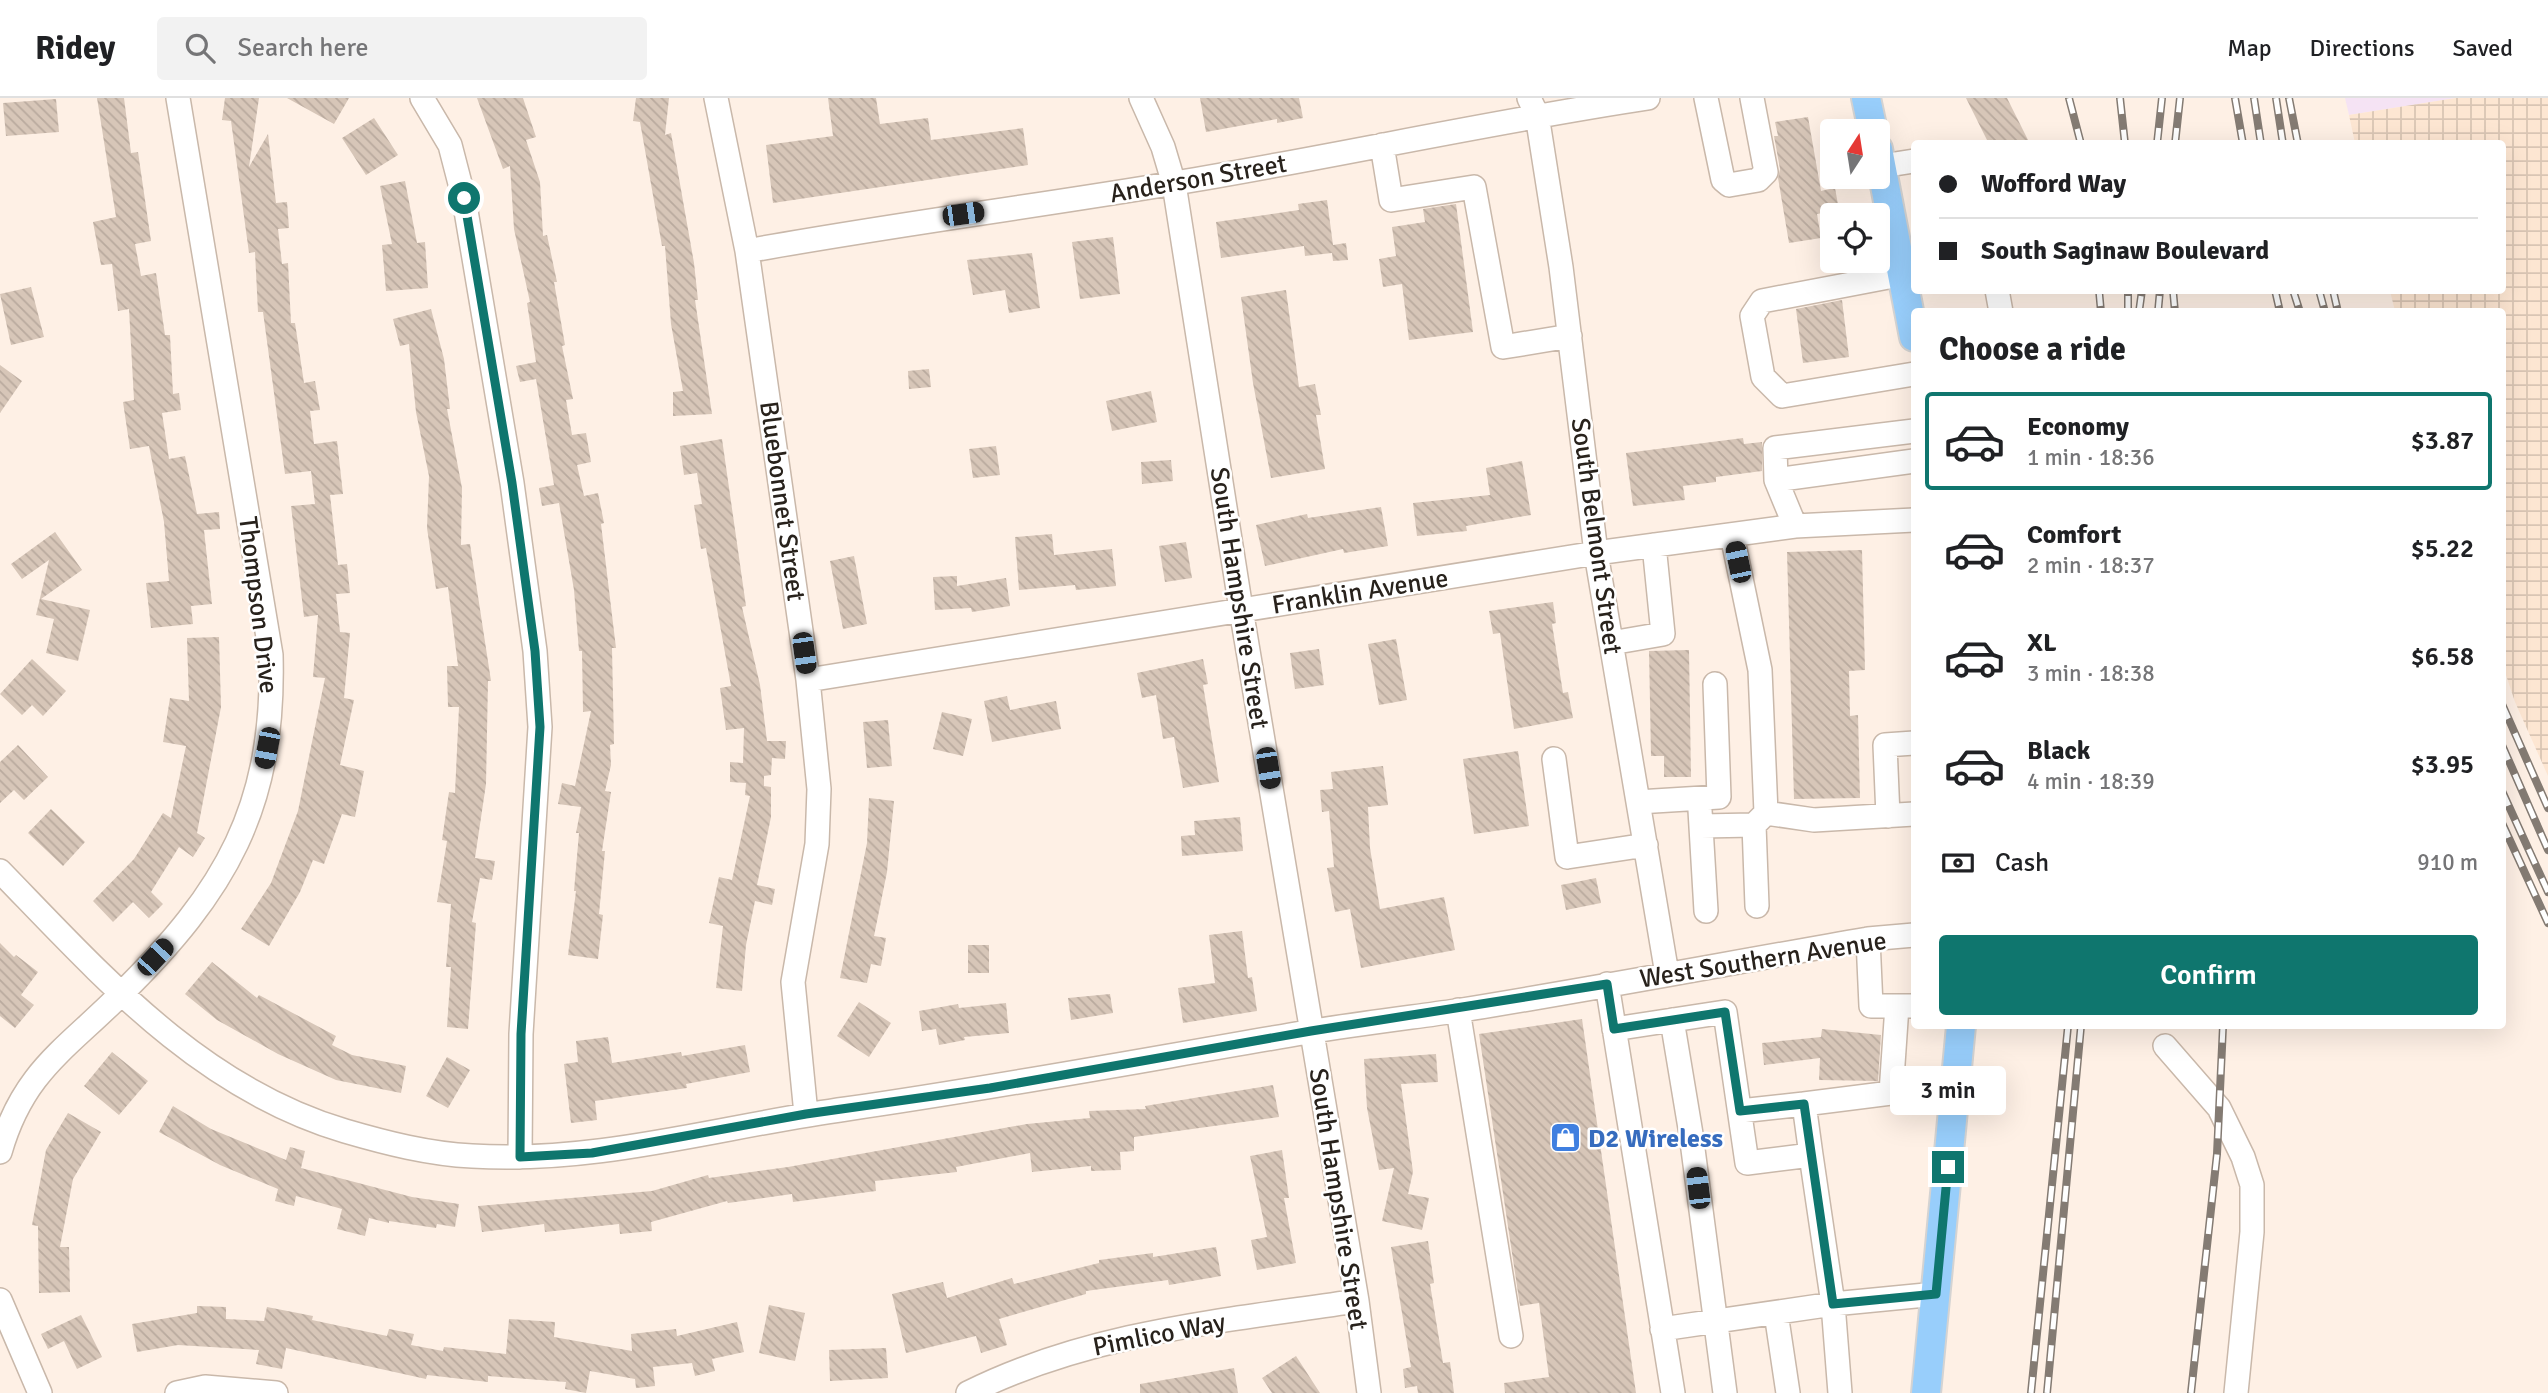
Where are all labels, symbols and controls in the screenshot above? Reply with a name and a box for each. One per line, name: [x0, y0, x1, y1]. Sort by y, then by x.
search box: [157, 17, 647, 80]
text: Ridey: [35, 28, 115, 69]
icon: search: [181, 29, 219, 67]
text: Search here: [237, 32, 369, 64]
text: Map: [2227, 33, 2272, 63]
text: Directions: [2310, 33, 2415, 63]
text: Saved: [2453, 33, 2513, 63]
north arrow: [1820, 119, 1890, 189]
map controls: [1820, 119, 1890, 273]
street label: Anderson Street: [1107, 148, 1289, 210]
text: Wofford Way: [1981, 168, 2126, 200]
route start: [448, 182, 480, 214]
car: [941, 201, 986, 227]
button: locate: [1820, 203, 1890, 273]
text: South Saginaw Boulevard: [1981, 235, 2269, 267]
text: Choose a ride: [1939, 330, 2126, 369]
street label: Bluebonnet Street: [752, 399, 812, 603]
icon: car: [1943, 410, 2006, 473]
text: Economy: [2027, 411, 2129, 443]
street label: South Belmont Street: [1564, 416, 1628, 656]
text: $3.87: [2411, 425, 2474, 457]
text: 1 min · 18:36: [2027, 443, 2155, 472]
street label: South Hampshire Street: [1203, 465, 1276, 731]
street label: Thompson Drive: [231, 515, 285, 695]
icon: car: [1943, 518, 2006, 581]
text: Comfort: [2027, 519, 2121, 551]
text: $5.22: [2411, 533, 2474, 565]
car: [1724, 539, 1753, 585]
text: 2 min · 18:37: [2027, 551, 2155, 580]
street label: Franklin Avenue: [1270, 562, 1451, 622]
icon: car: [1943, 626, 2006, 689]
text: XL: [2027, 627, 2057, 659]
car: [791, 631, 818, 675]
text: $6.58: [2411, 641, 2474, 673]
text: 3 min · 18:38: [2027, 659, 2155, 688]
car: [253, 725, 282, 771]
icon: car: [1943, 734, 2006, 797]
text: Black: [2027, 735, 2090, 767]
car: [1255, 746, 1282, 790]
text: $3.95: [2411, 749, 2474, 781]
text: 4 min · 18:39: [2027, 767, 2155, 796]
icon: cash: [1939, 844, 1977, 882]
text: Cash: [1995, 847, 2049, 879]
text: 910 m: [2417, 848, 2478, 877]
street label: West Southern Avenue: [1637, 925, 1889, 995]
car: [133, 934, 178, 980]
button: Confirm: [1939, 935, 2478, 1015]
street label: South Hampshire Street: [1302, 1066, 1375, 1332]
callout: 3 min: [1890, 1066, 2006, 1114]
text: 3 min: [1920, 1076, 1976, 1105]
shop icon: D2 Wireless: [1548, 1121, 1582, 1155]
place label: D2 Wireless: [1588, 1123, 1723, 1155]
route end: [1932, 1151, 1964, 1183]
car: [1686, 1166, 1711, 1210]
street label: Pimlico Way: [1090, 1306, 1228, 1364]

